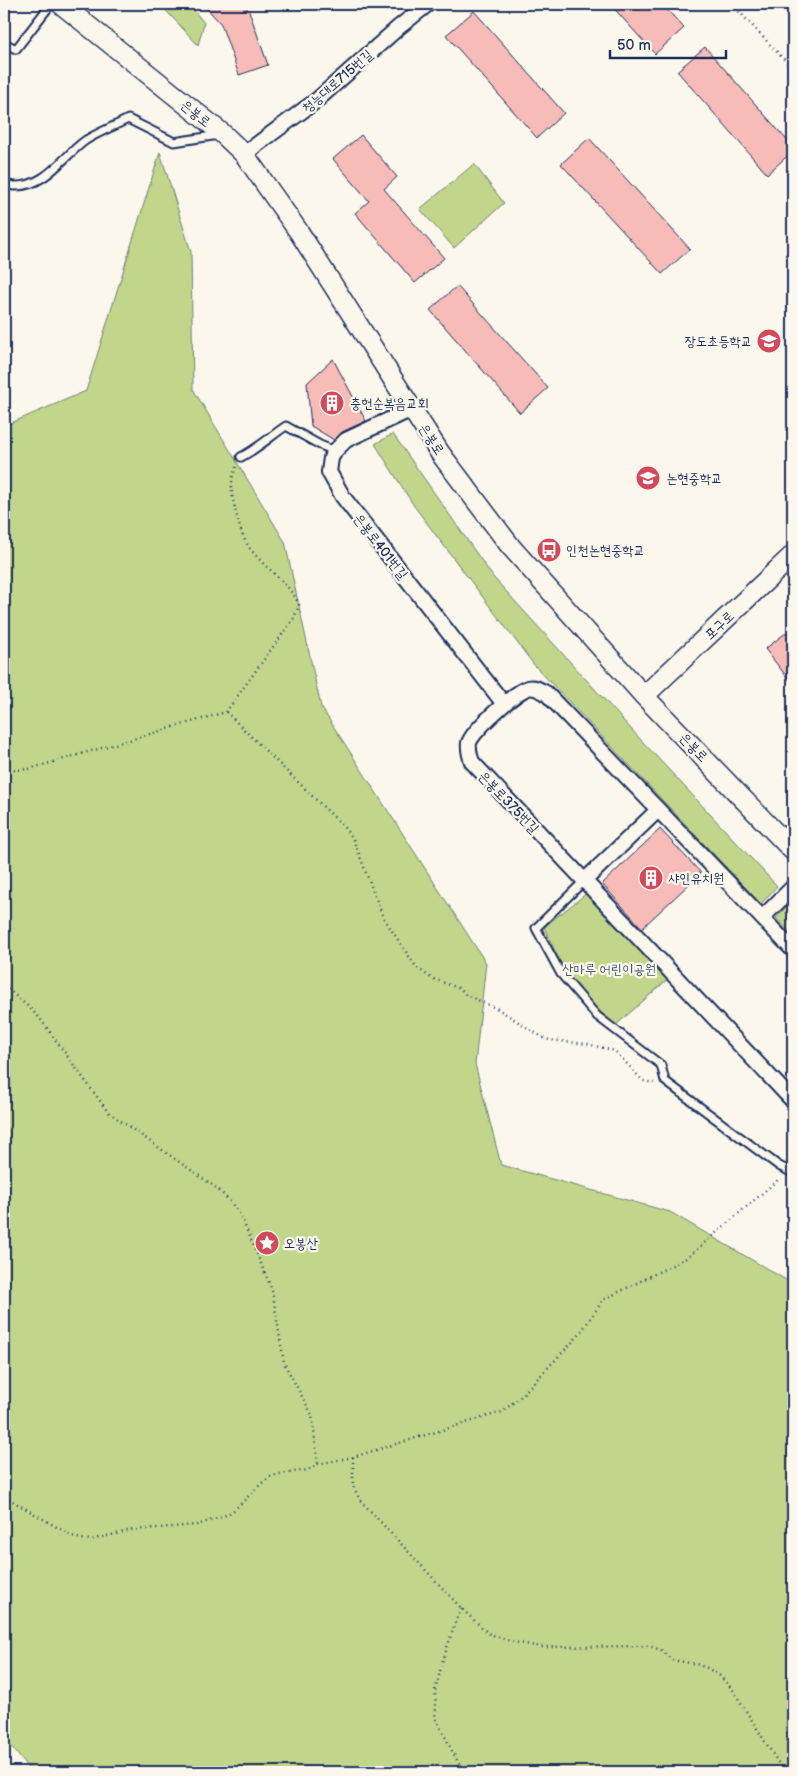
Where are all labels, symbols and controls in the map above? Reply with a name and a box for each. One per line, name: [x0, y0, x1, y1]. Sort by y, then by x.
scale bar: [610, 28, 726, 60]
text: 50 m: [617, 36, 651, 55]
street label: 청능대로715번길: [299, 46, 377, 117]
street label: 은봉로: [177, 96, 214, 131]
school or university icon: 장도초등학교: [756, 328, 782, 354]
place label: 장도초등학교: [684, 333, 752, 350]
building icon: 충헌순복음교회: [319, 390, 345, 416]
place label: 충헌순복음교회: [350, 395, 429, 412]
street label: 은봉로: [415, 420, 448, 458]
school or university icon: 논현중학교: [635, 465, 661, 491]
place label: 논현중학교: [666, 470, 722, 487]
street label: 은봉로401번길: [350, 510, 412, 583]
bus stop icon: 인천논현중학교: [536, 537, 562, 563]
place label: 인천논현중학교: [566, 542, 645, 559]
street label: 포구로: [701, 608, 737, 643]
street label: 은봉로: [676, 729, 711, 765]
street label: 은봉로375번길: [475, 768, 543, 837]
building icon: 샤인유치원: [638, 865, 664, 891]
place label: 샤인유치원: [668, 870, 724, 887]
park label: 산마루 어린이공원: [562, 961, 656, 978]
place icon: 오봉산: [254, 1230, 280, 1256]
place label: 오봉산: [284, 1235, 319, 1252]

